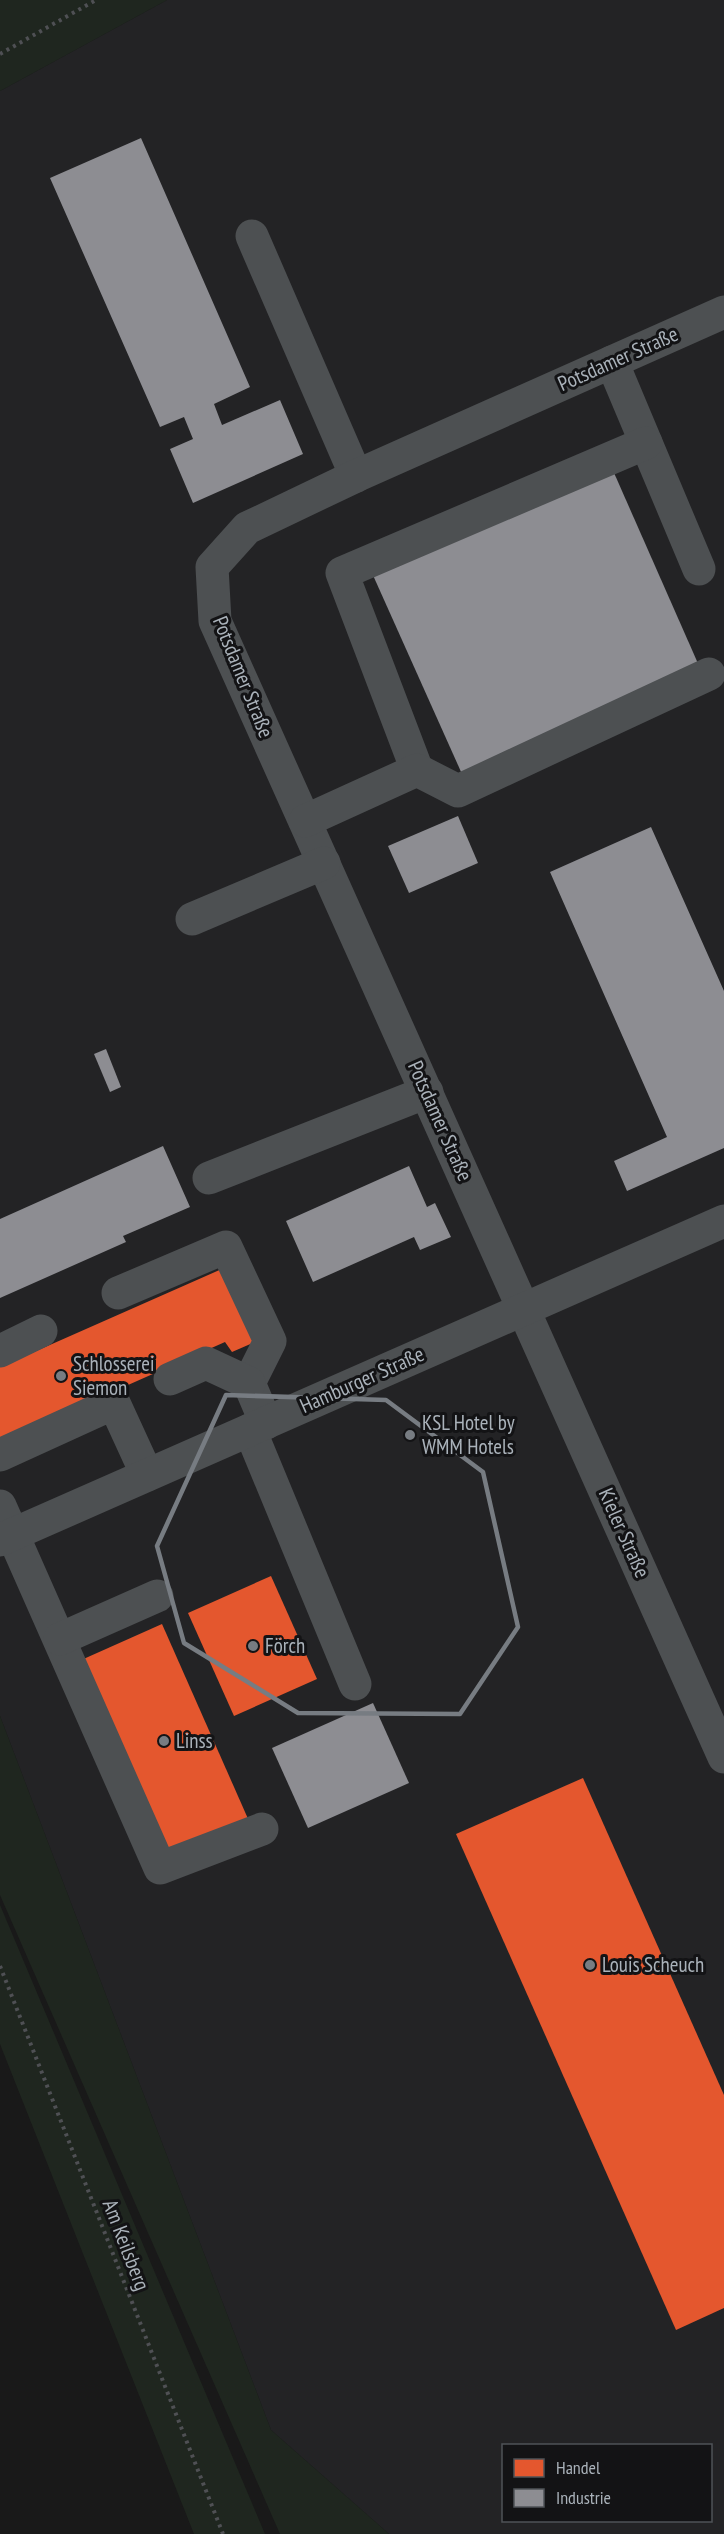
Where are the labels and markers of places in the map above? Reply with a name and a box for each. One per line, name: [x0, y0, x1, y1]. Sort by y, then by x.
place label: Schlosserei Siemon: [73, 1350, 155, 1401]
marker: Schlosserei Siemon: [54, 1369, 68, 1383]
place label: KSL Hotel by WMM Hotels: [422, 1409, 515, 1460]
marker: KSL Hotel by WMM Hotels: [403, 1428, 417, 1442]
place label: Förch: [265, 1632, 305, 1659]
marker: Förch: [246, 1639, 260, 1653]
place label: Linss: [176, 1727, 213, 1754]
marker: Linss: [157, 1734, 171, 1748]
place label: Louis Scheuch: [602, 1951, 704, 1978]
marker: Louis Scheuch: [583, 1958, 597, 1972]

